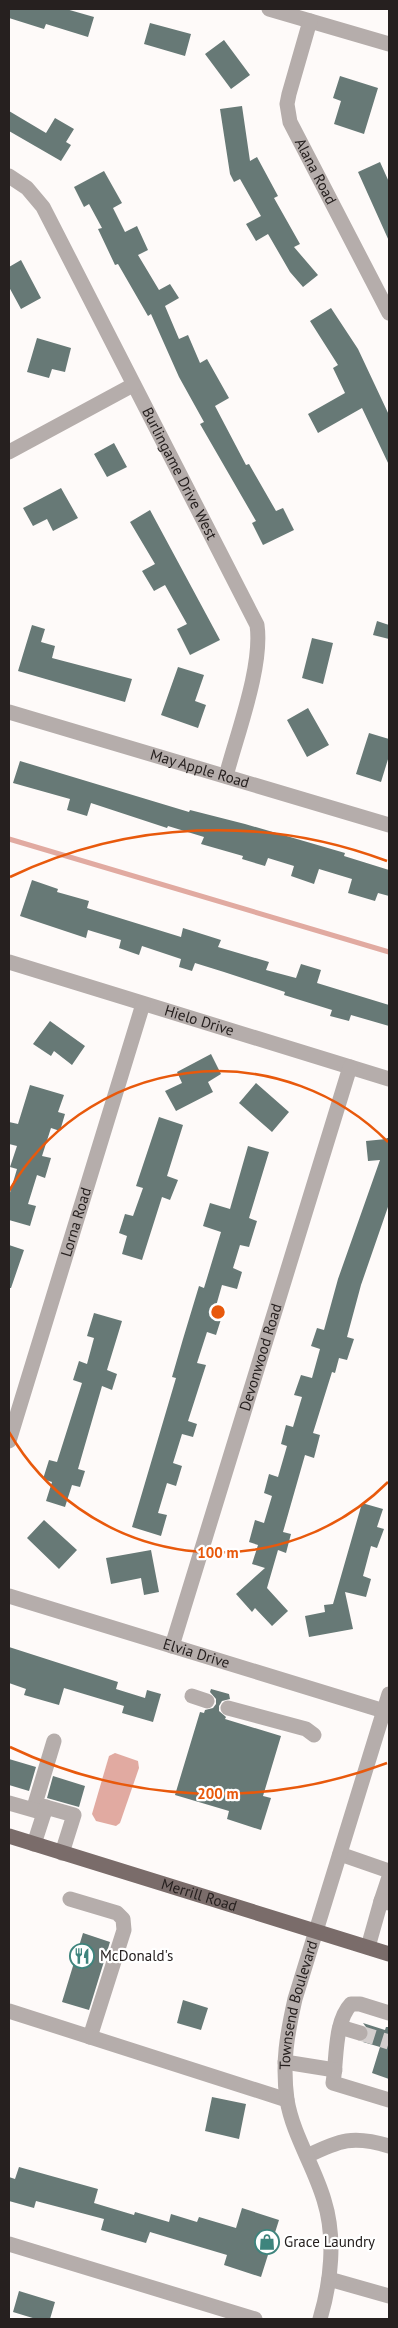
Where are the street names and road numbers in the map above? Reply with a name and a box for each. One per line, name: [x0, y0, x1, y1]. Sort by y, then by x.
street label: Alana Road: [291, 135, 341, 208]
street label: Burlingame Drive West: [138, 404, 222, 543]
street label: May Apple Road: [148, 745, 252, 792]
street label: Hielo Drive: [162, 1000, 236, 1040]
street label: Lorna Road: [56, 1185, 95, 1259]
street label: Devonwood Road: [235, 1301, 286, 1413]
street label: Elvia Drive: [161, 1634, 232, 1672]
street label: Merrill Road: [159, 1874, 239, 1915]
street label: Townsend Boulevard: [275, 1938, 321, 2070]

